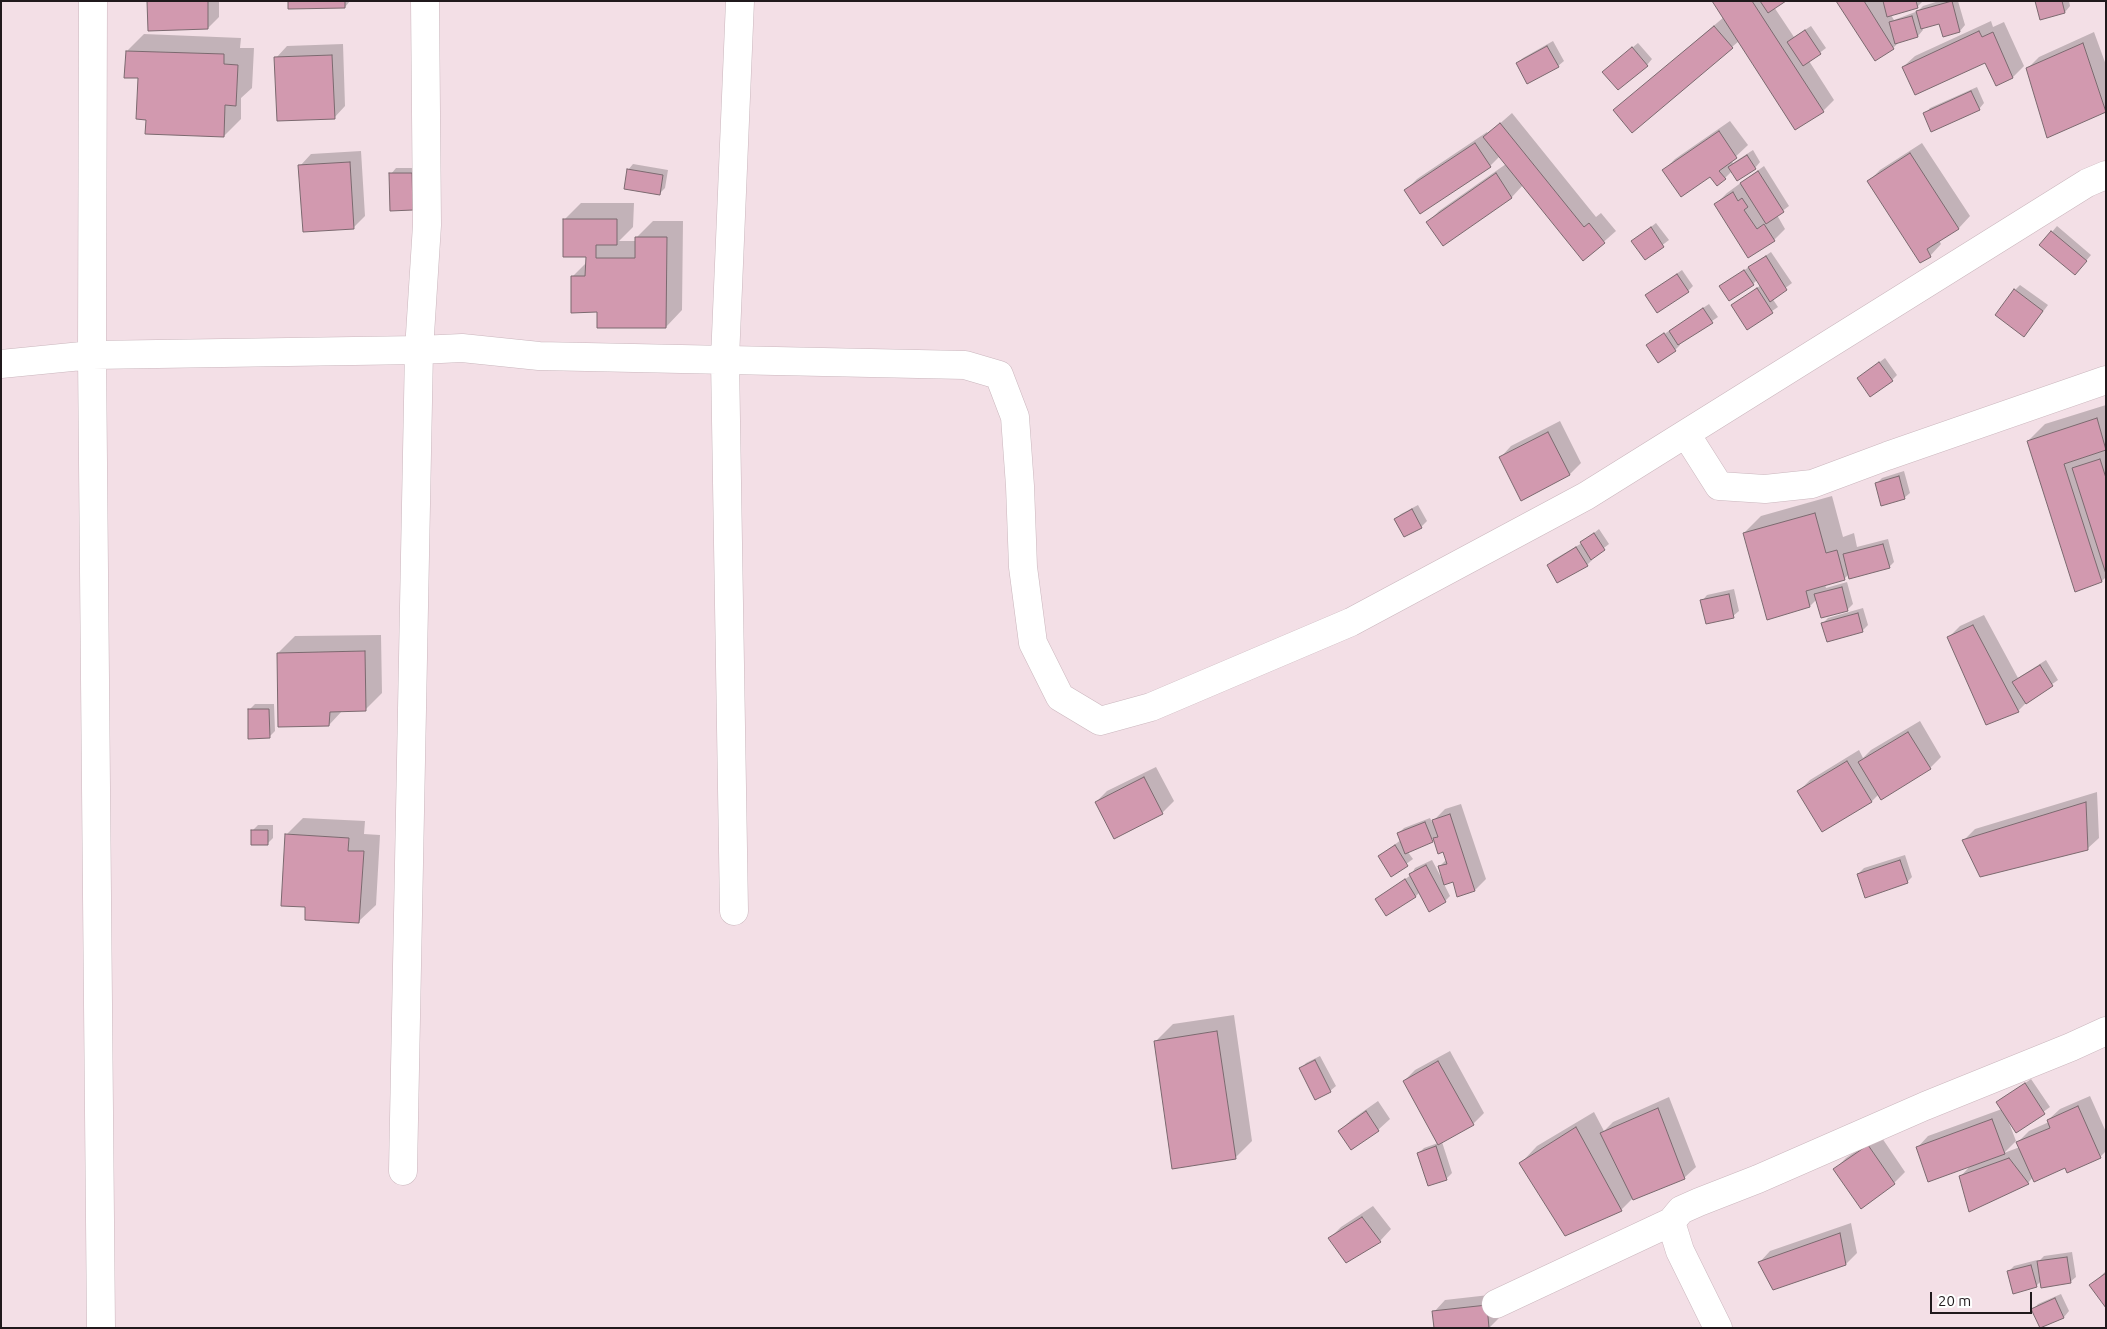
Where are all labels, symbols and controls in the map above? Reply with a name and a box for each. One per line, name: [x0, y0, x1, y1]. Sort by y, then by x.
scale bar: [1932, 1282, 2034, 1314]
text: 20 m: [1938, 1292, 1971, 1309]

